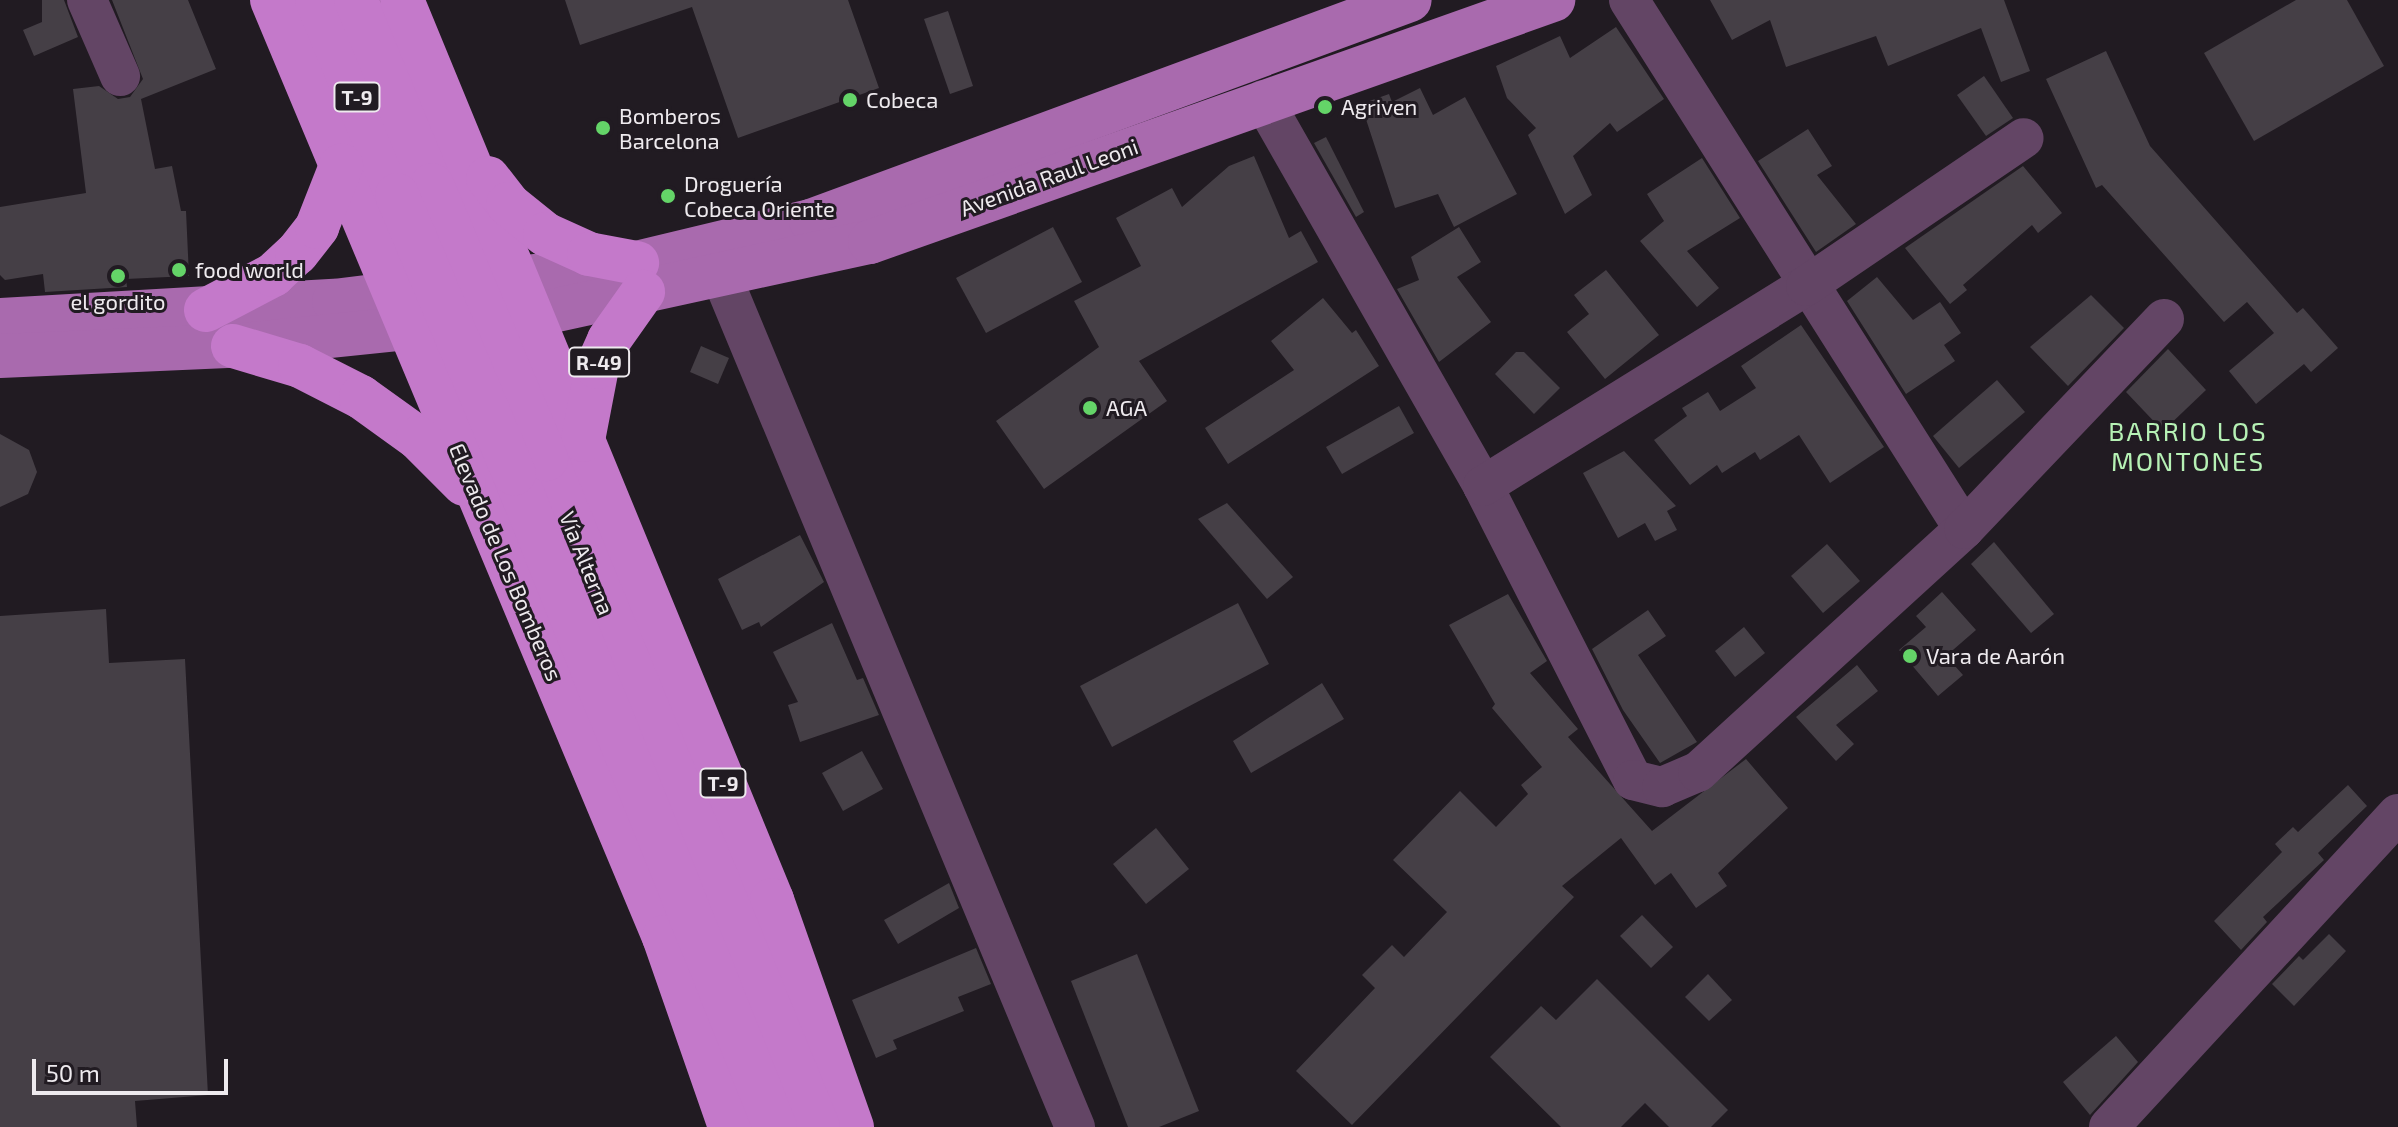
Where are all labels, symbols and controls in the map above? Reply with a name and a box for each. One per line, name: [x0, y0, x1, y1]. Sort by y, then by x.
road number: T-9: [333, 81, 381, 113]
place label: Cobeca: [866, 87, 938, 113]
marker: Cobeca: [841, 91, 859, 109]
place label: Agriven: [1341, 94, 1417, 120]
marker: Agriven: [1316, 98, 1334, 116]
place label: Bomberos Barcelona: [619, 102, 721, 154]
marker: Bomberos Barcelona: [594, 119, 612, 137]
street label: Avenida Raul Leoni: [956, 132, 1142, 222]
place label: Droguería Cobeca Oriente: [684, 170, 835, 222]
marker: Droguería Cobeca Oriente: [659, 187, 677, 205]
place label: food world: [195, 257, 304, 283]
marker: food world: [170, 261, 188, 279]
marker: el gordito: [109, 267, 127, 285]
place label: el gordito: [70, 289, 166, 315]
road number: R-49: [567, 346, 631, 378]
place label: AGA: [1106, 395, 1147, 421]
marker: AGA: [1081, 399, 1099, 417]
district label: BARRIO LOS MONTONES: [2108, 415, 2268, 476]
street label: Elevado de Los Bomberos: [444, 439, 568, 685]
street label: Vía Alterna: [554, 507, 620, 619]
place label: Vara de Aarón: [1926, 643, 2066, 669]
marker: Vara de Aarón: [1901, 647, 1919, 665]
road number: T-9: [699, 767, 747, 799]
scale bar: [36, 1043, 232, 1093]
text: 50 m: [46, 1058, 100, 1087]

